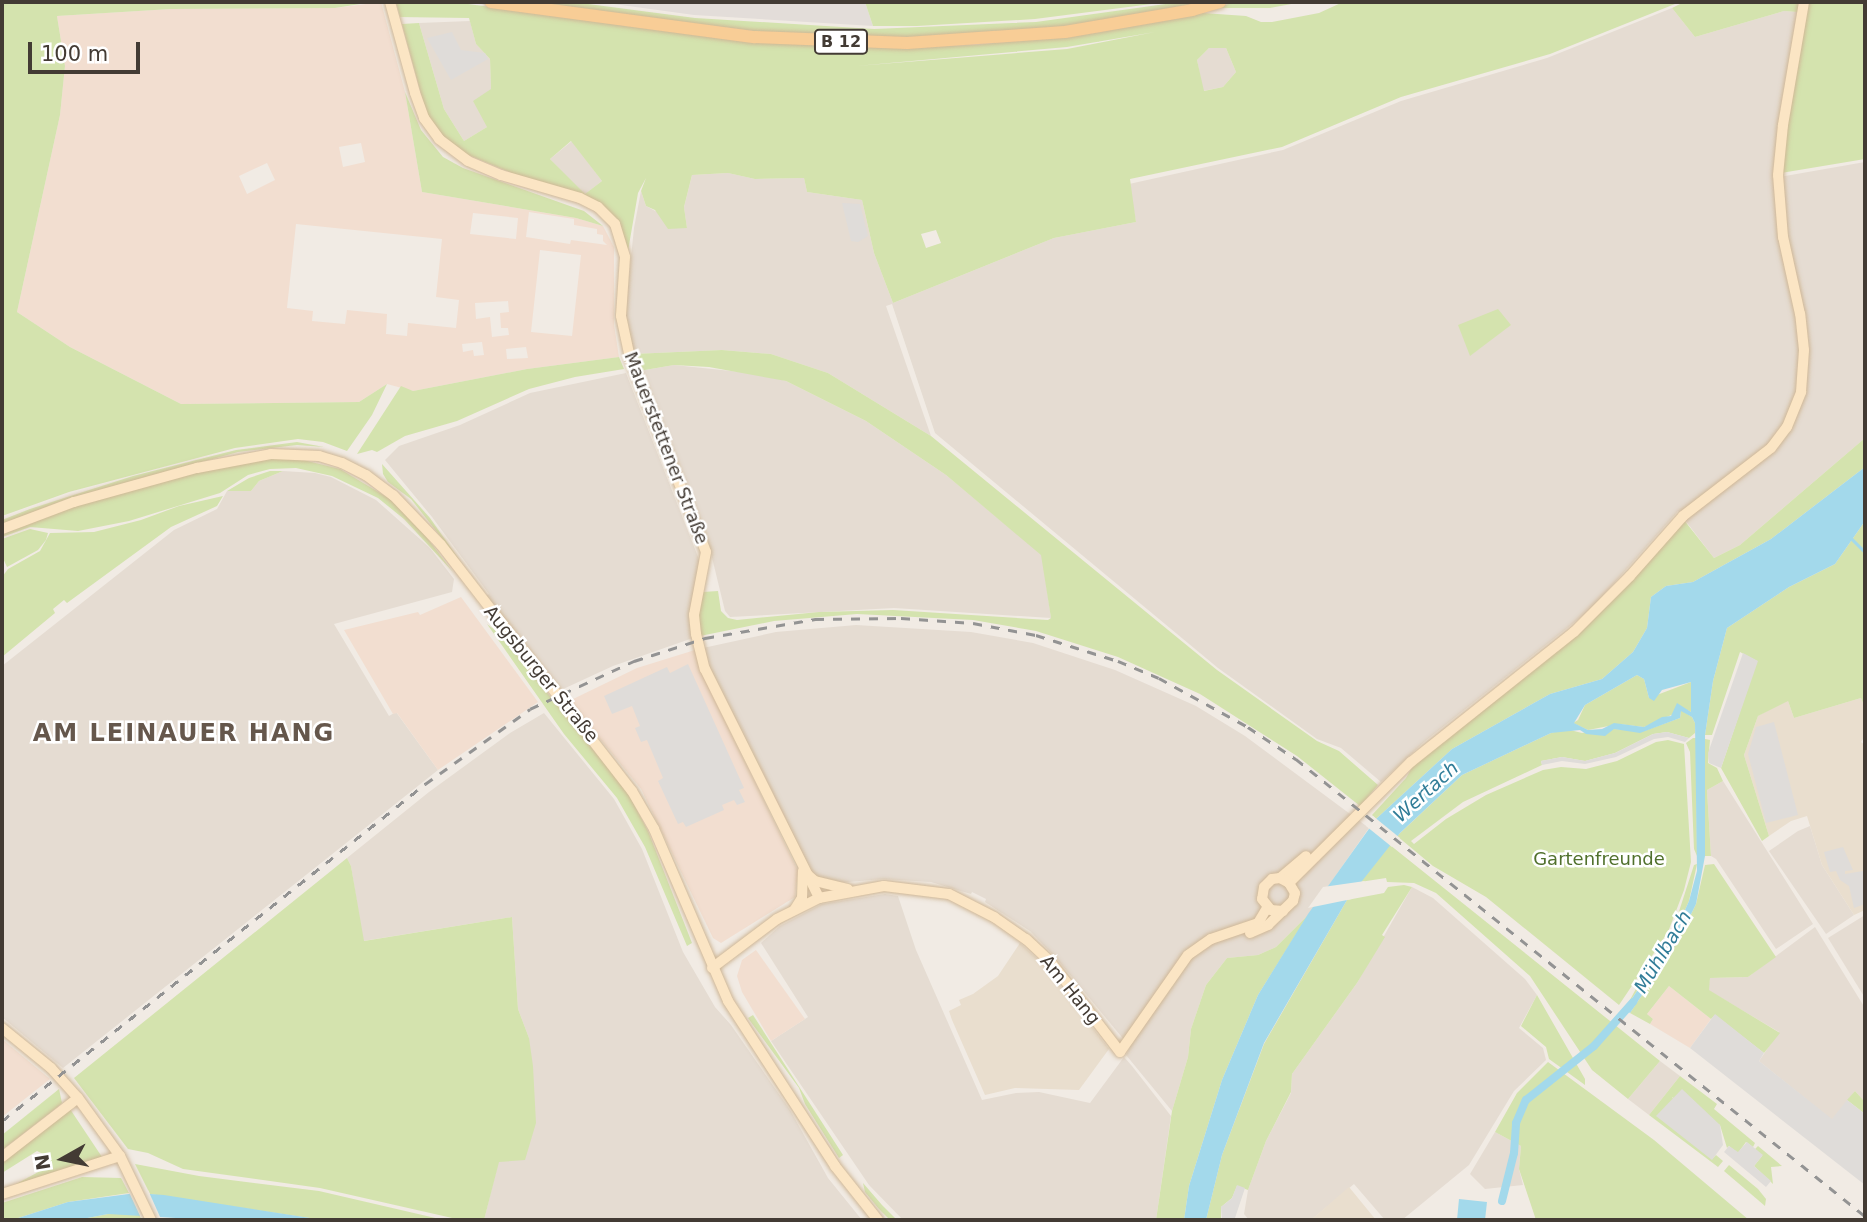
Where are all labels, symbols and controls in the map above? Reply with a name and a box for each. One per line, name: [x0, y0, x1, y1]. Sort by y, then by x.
scale bar: [32, 28, 144, 72]
road number: B 12: [813, 30, 869, 54]
text: 100 m: [41, 42, 108, 66]
street label: Mauerstettener Straße: [619, 349, 713, 547]
street label: Augsburger Straße: [479, 601, 603, 747]
district label: AM LEINAUER HANG: [35, 720, 333, 748]
water label: Wertach: [1389, 757, 1463, 827]
park label: Gartenfreunde: [1533, 848, 1665, 870]
water label: Mühlbach: [1630, 907, 1696, 997]
street label: Am Hang: [1035, 951, 1105, 1029]
north arrow: [28, 1124, 98, 1194]
text: N: [30, 1153, 54, 1172]

